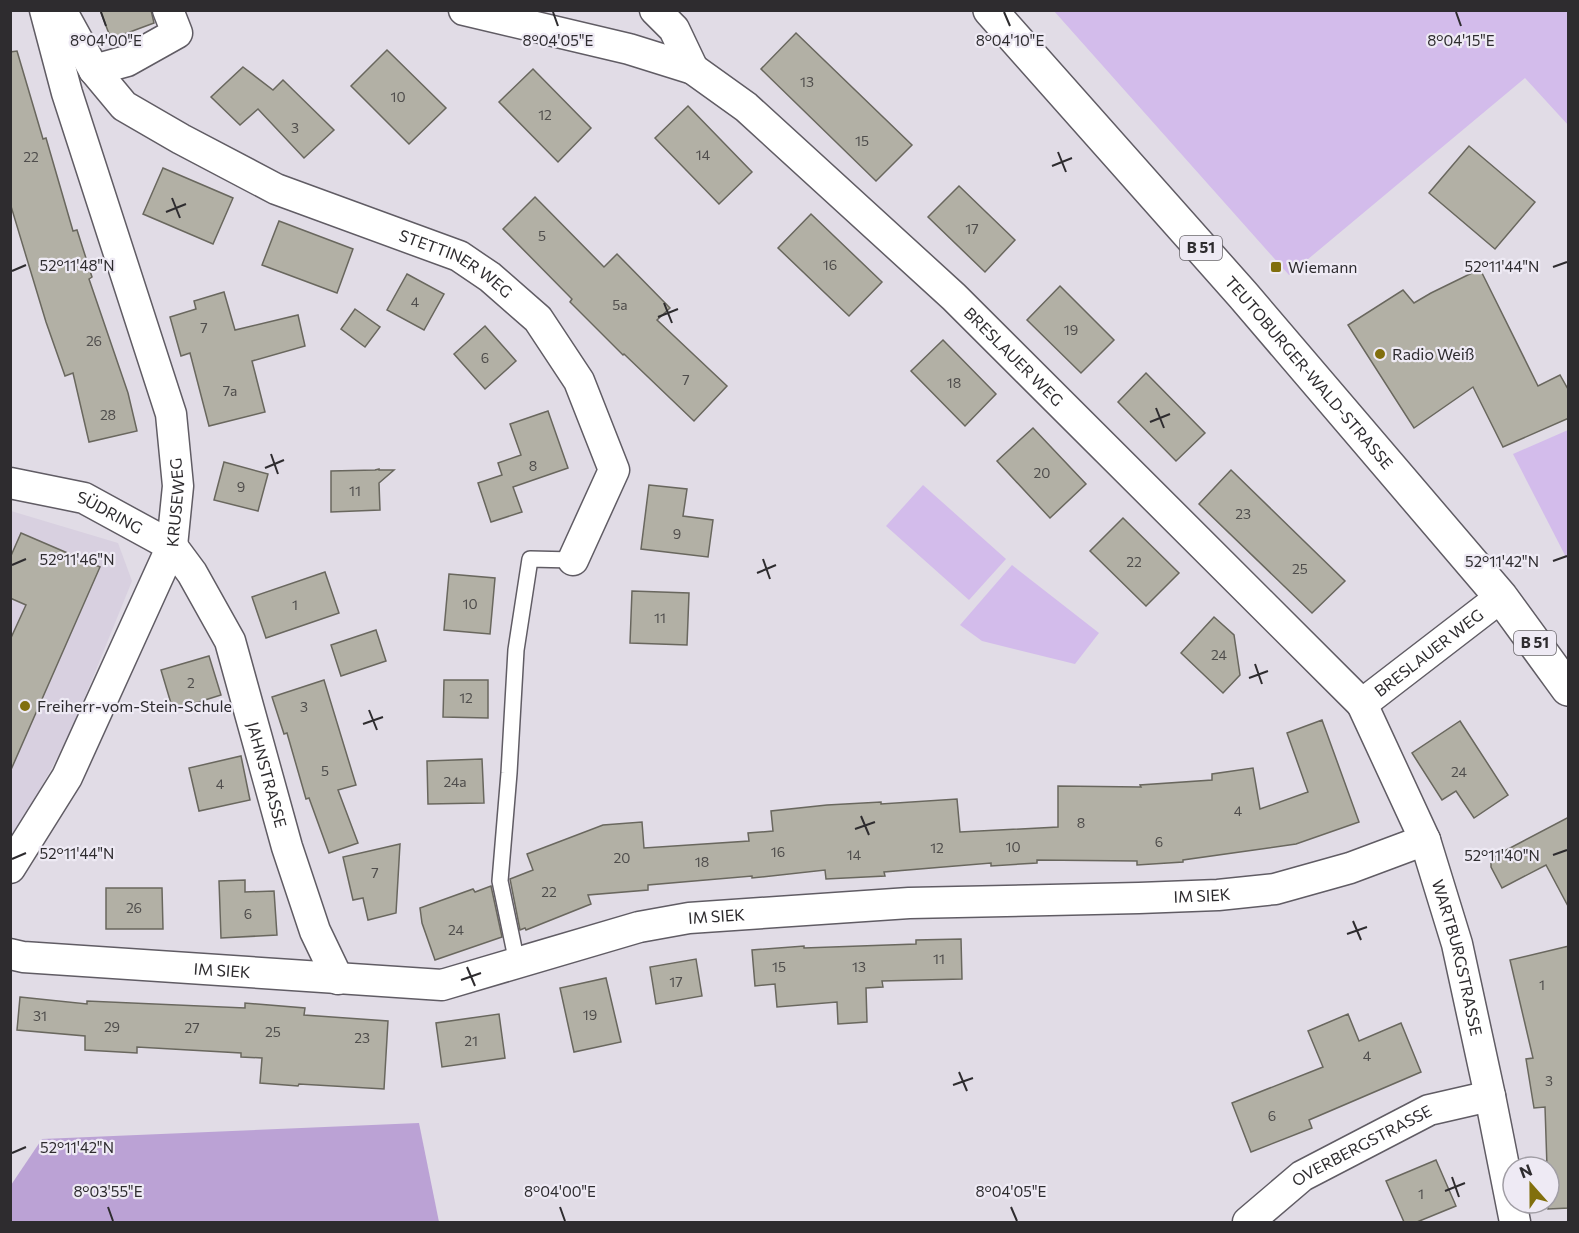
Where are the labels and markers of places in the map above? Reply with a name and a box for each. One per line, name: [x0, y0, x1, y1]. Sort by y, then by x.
place label: Wiemann: [1288, 257, 1358, 276]
marker: Wiemann: [1269, 260, 1283, 274]
place label: Radio Weiß: [1392, 344, 1474, 363]
marker: Radio Weiß: [1373, 347, 1387, 361]
place label: Freiherr-vom-Stein-Schule: [37, 696, 232, 715]
marker: Freiherr-vom-Stein-Schule: [18, 699, 32, 713]

